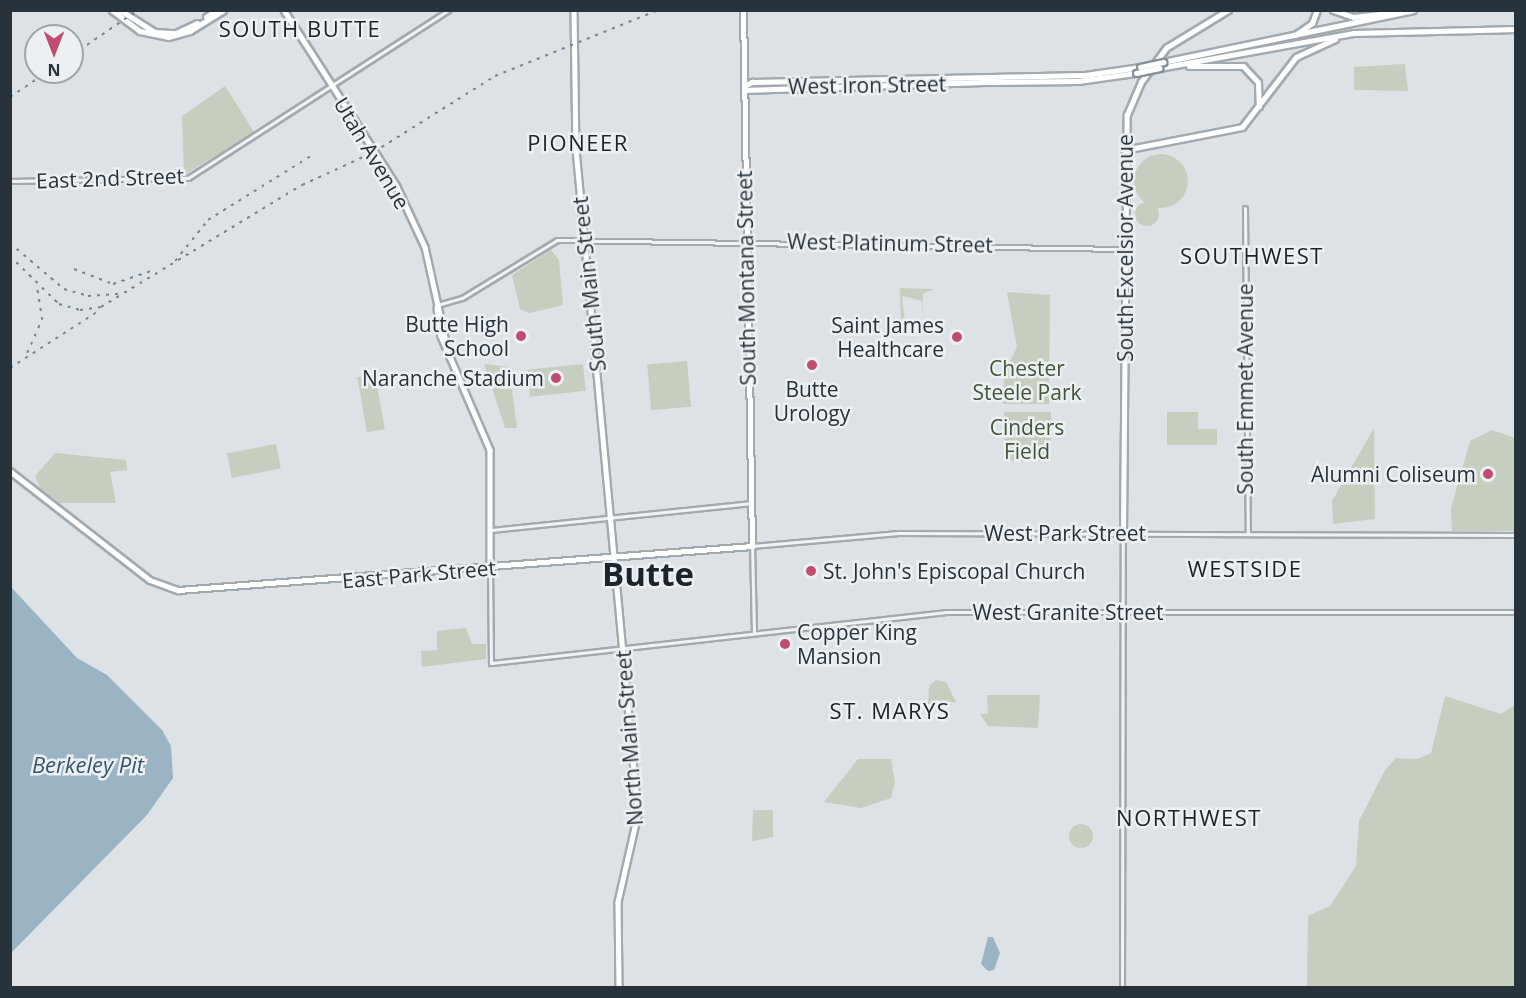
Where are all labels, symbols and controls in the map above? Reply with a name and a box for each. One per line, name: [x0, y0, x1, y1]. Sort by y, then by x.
district label: SOUTH BUTTE: [219, 16, 381, 42]
north arrow: [24, 24, 84, 84]
text: N: [48, 59, 61, 81]
street label: West Iron Street: [788, 71, 946, 99]
street label: Utah Avenue: [329, 93, 415, 213]
district label: PIONEER: [527, 130, 629, 156]
street label: South Excelsior Avenue: [1112, 134, 1138, 362]
street label: East 2nd Street: [36, 163, 184, 193]
street label: South Montana Street: [732, 170, 760, 386]
street label: South Main Street: [567, 195, 611, 373]
street label: West Platinum Street: [787, 229, 993, 257]
district label: SOUTHWEST: [1180, 243, 1324, 269]
street label: South Emmet Avenue: [1232, 283, 1258, 495]
place label: Butte High School: [405, 311, 509, 361]
place label: Saint James Healthcare: [831, 312, 944, 362]
marker: Saint James Healthcare: [948, 328, 966, 346]
marker: Butte High School: [514, 329, 528, 343]
park label: Chester Steele Park: [972, 355, 1082, 405]
marker: Butte Urology: [803, 356, 821, 374]
place label: Naranche Stadium: [362, 365, 544, 391]
marker: Naranche Stadium: [549, 371, 563, 385]
place label: Butte Urology: [774, 376, 850, 426]
park label: Cinders Field: [990, 414, 1064, 464]
place label: Alumni Coliseum: [1311, 461, 1476, 487]
marker: Alumni Coliseum: [1481, 467, 1495, 481]
street label: West Park Street: [984, 520, 1146, 546]
district label: Butte: [602, 554, 694, 594]
street label: East Park Street: [341, 555, 497, 593]
district label: WESTSIDE: [1187, 556, 1303, 582]
place label: St. John's Episcopal Church: [823, 558, 1085, 584]
marker: St. John's Episcopal Church: [804, 564, 818, 578]
street label: West Granite Street: [972, 599, 1164, 625]
place label: Copper King Mansion: [797, 619, 917, 669]
marker: Copper King Mansion: [778, 637, 792, 651]
street label: North Main Street: [610, 649, 648, 827]
district label: ST. MARYS: [830, 698, 950, 724]
water label: Berkeley Pit: [32, 752, 144, 778]
district label: NORTHWEST: [1116, 805, 1262, 831]

